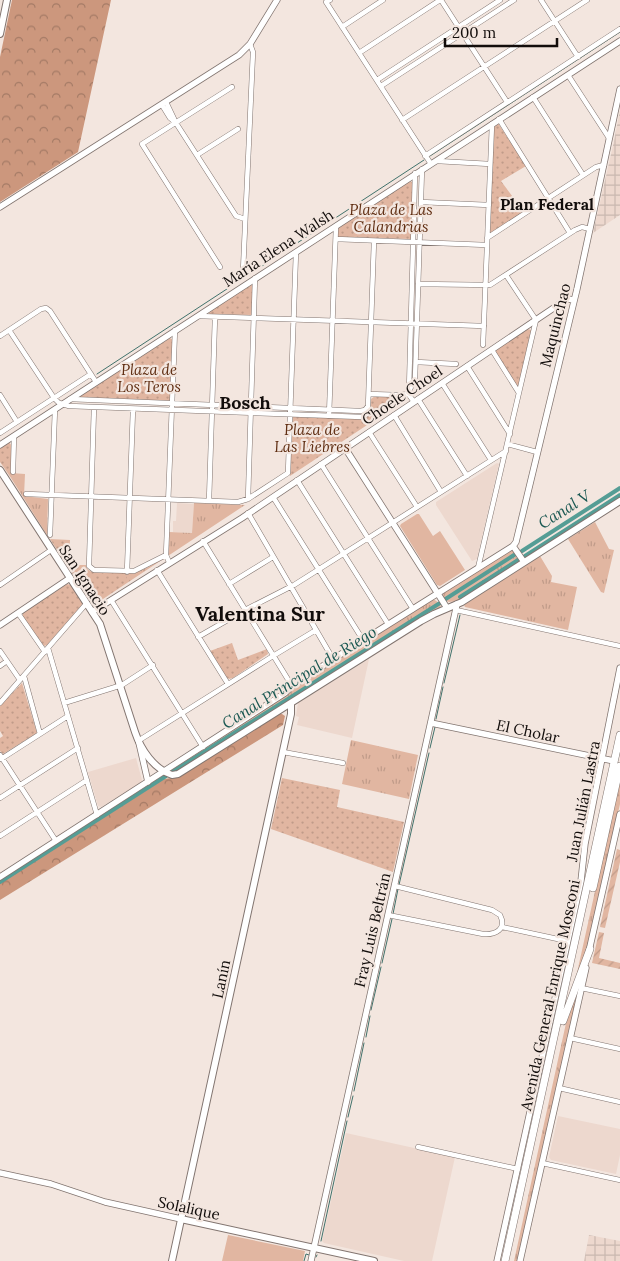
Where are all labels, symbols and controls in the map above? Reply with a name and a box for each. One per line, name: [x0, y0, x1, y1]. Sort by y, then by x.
scale bar: [445, 15, 558, 47]
text: 200 m: [452, 23, 496, 42]
district label: Plan Federal: [500, 194, 594, 214]
park label: Plaza de Las Calandrias: [349, 200, 433, 236]
street label: María Elena Walsh: [219, 205, 337, 291]
street label: Maquinchao: [535, 281, 575, 369]
park label: Plaza de Los Teros: [117, 360, 181, 396]
street label: Choele Choel: [358, 361, 446, 429]
district label: Bosch: [219, 391, 271, 414]
park label: Plaza de Las Liebres: [274, 420, 350, 456]
water label: Canal V: [534, 485, 595, 533]
street label: San Ignacio: [55, 541, 115, 619]
district label: Valentina Sur: [195, 601, 325, 626]
water label: Canal Principal de Riego: [218, 621, 380, 733]
street label: El Cholar: [495, 715, 562, 747]
street label: Juan Julián Lastra: [562, 739, 604, 864]
street label: Fray Luis Beltrán: [350, 871, 394, 989]
street label: Avenida General Enrique Mosconi: [516, 878, 584, 1113]
street label: Lanín: [208, 958, 234, 1000]
street label: Solalique: [156, 1192, 222, 1224]

